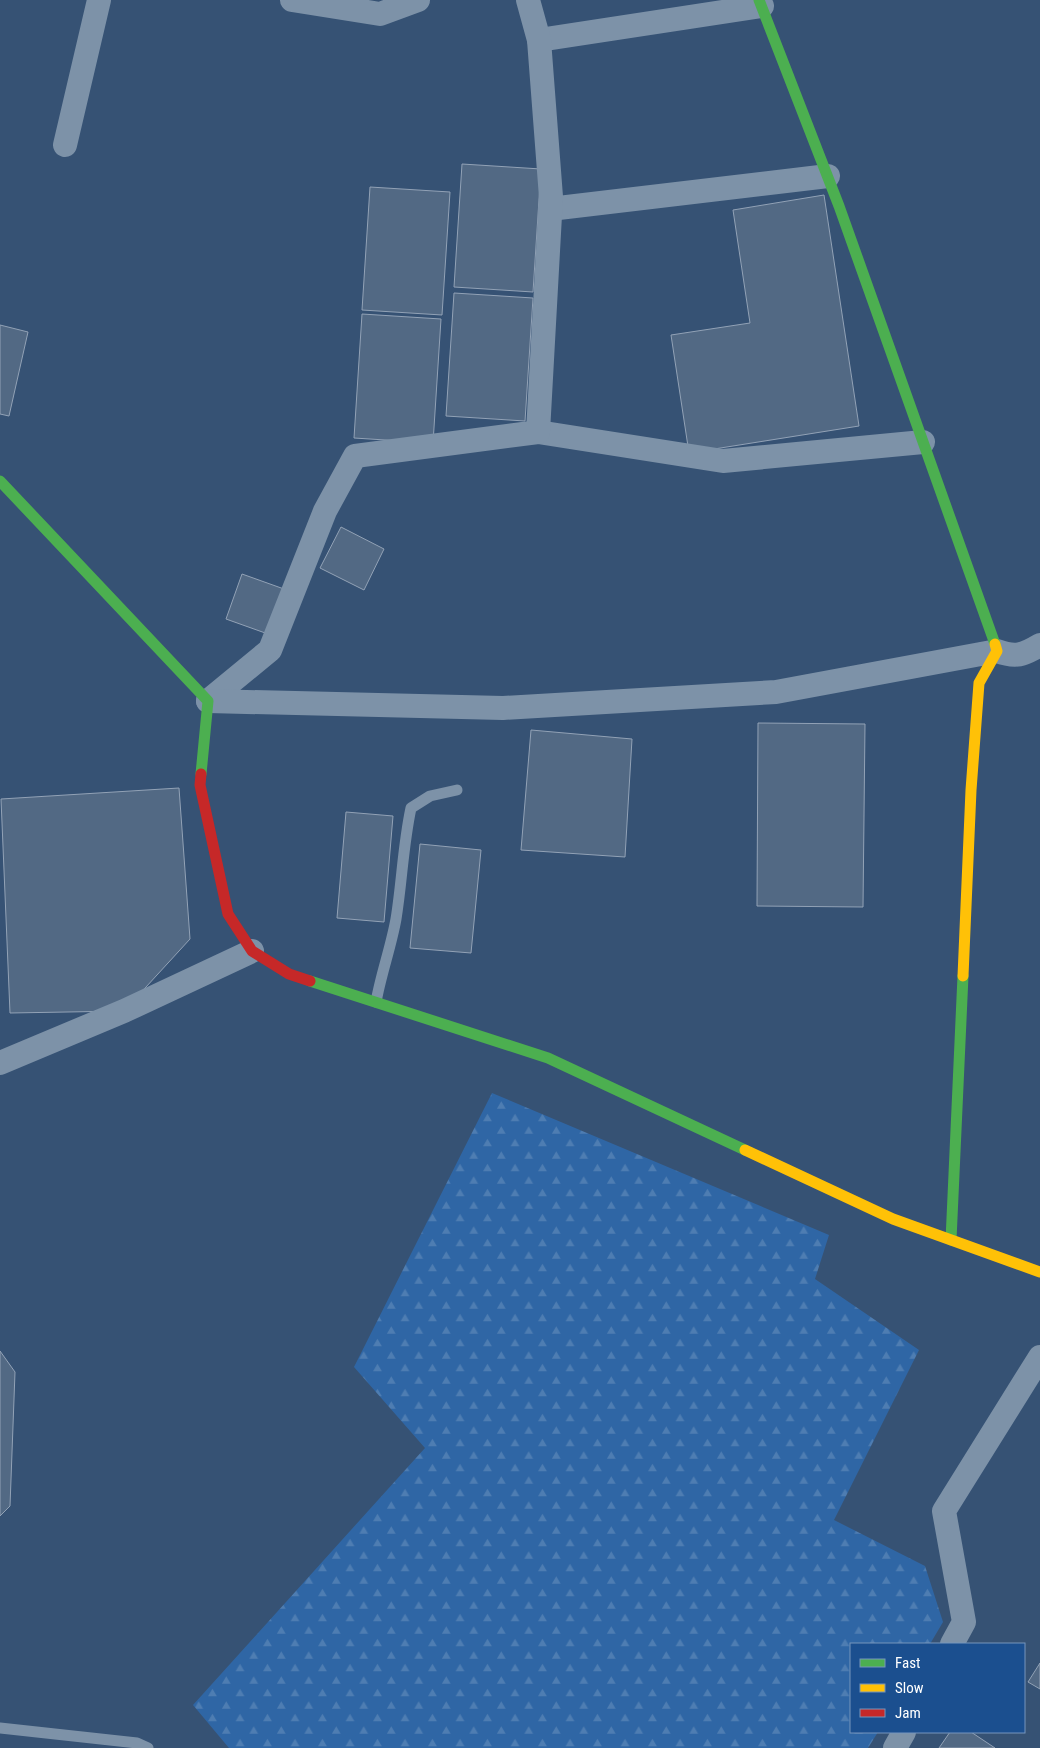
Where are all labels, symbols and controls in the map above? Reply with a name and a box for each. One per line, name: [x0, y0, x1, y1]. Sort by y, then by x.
legend: [850, 1643, 1025, 1733]
text: Fast: [895, 1654, 920, 1672]
text: Slow: [895, 1679, 924, 1697]
text: Jam: [895, 1704, 921, 1722]

